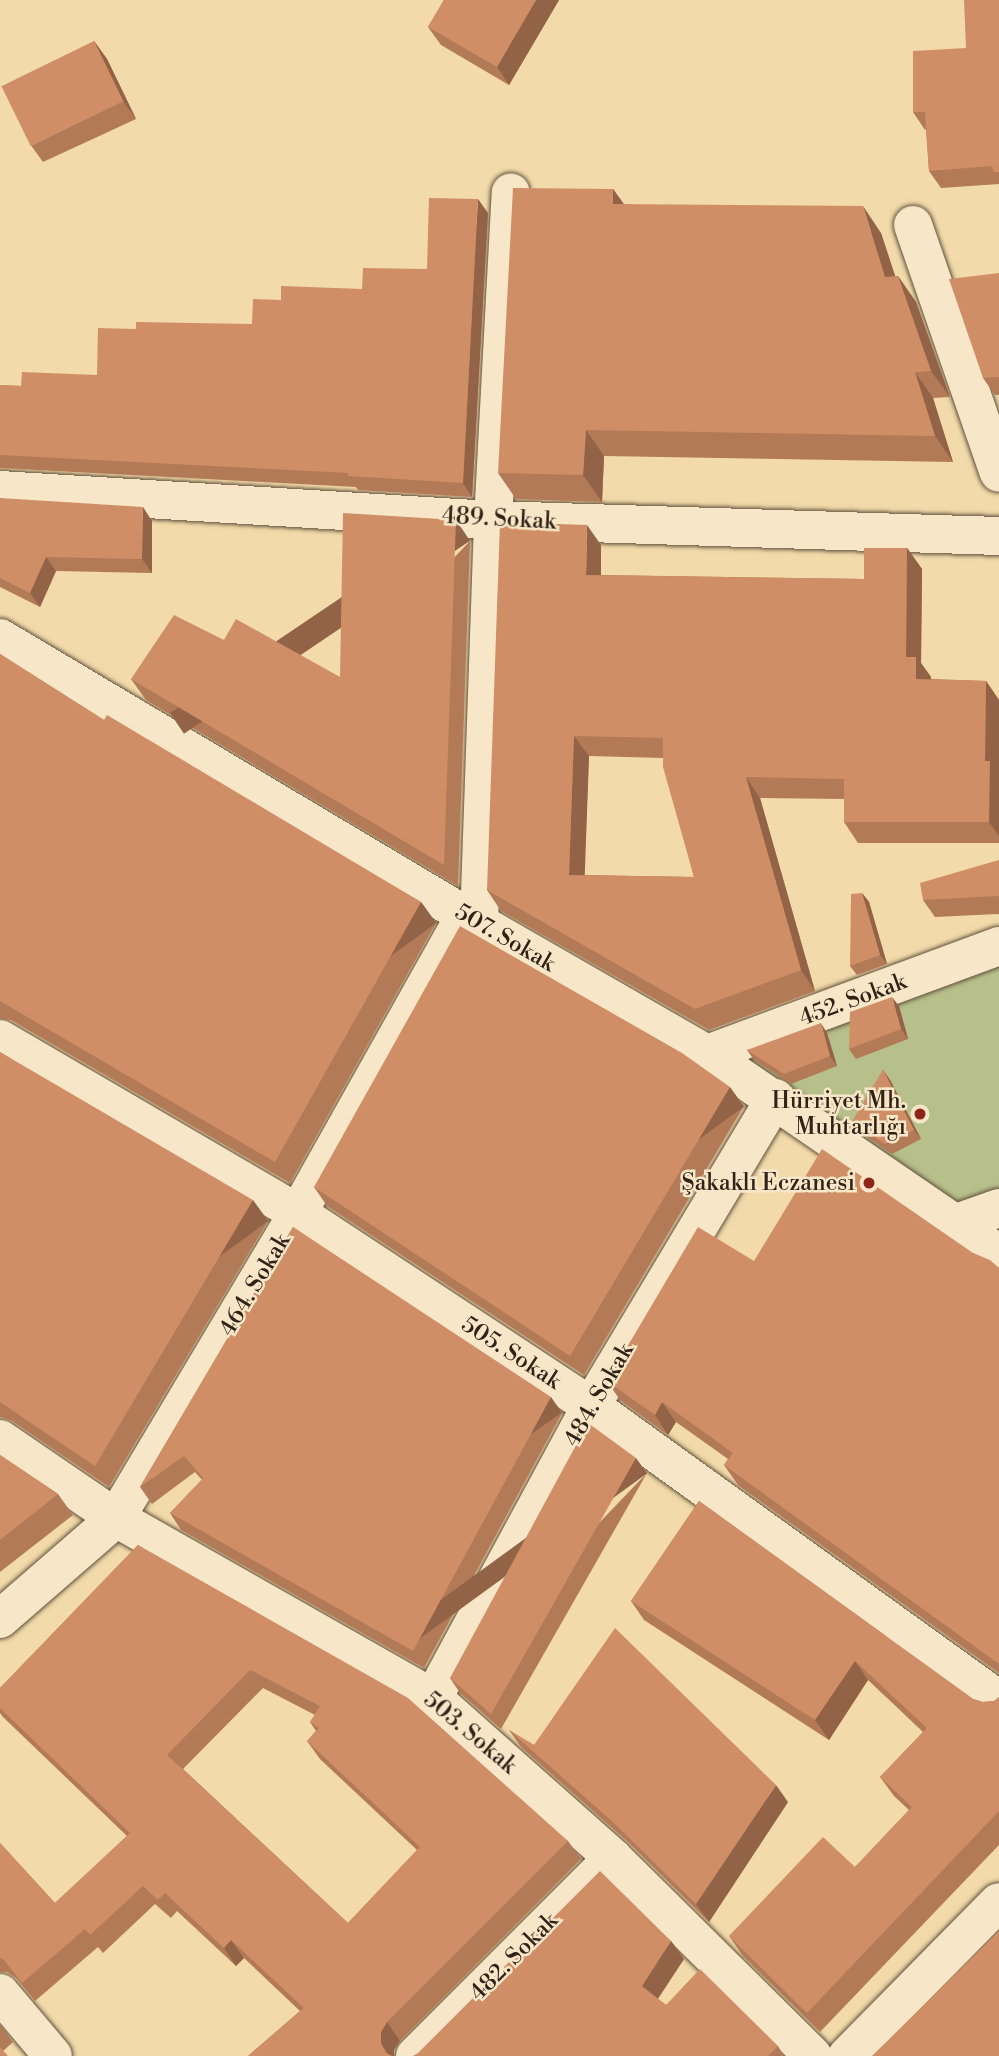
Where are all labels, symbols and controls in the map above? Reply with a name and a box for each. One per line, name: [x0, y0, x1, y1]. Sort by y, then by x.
street label: 489. Sokak: [441, 502, 557, 536]
street label: 507. Sokak: [450, 898, 560, 978]
street label: 452. Sokak: [796, 968, 910, 1032]
place label: Hürriyet Mh. Muhtarlığı: [772, 1087, 906, 1141]
marker: Hürriyet Mh. Muhtarlığı: [912, 1106, 928, 1122]
place label: Şakaklı Eczanesi: [681, 1169, 855, 1197]
marker: Şakaklı Eczanesi: [861, 1175, 877, 1191]
street label: 464. Sokak: [214, 1229, 296, 1341]
street label: 505. Sokak: [456, 1311, 566, 1395]
street label: 484. Sokak: [558, 1339, 640, 1451]
street label: 503. Sokak: [418, 1686, 522, 1780]
street label: 482. Sokak: [464, 1907, 564, 2007]

